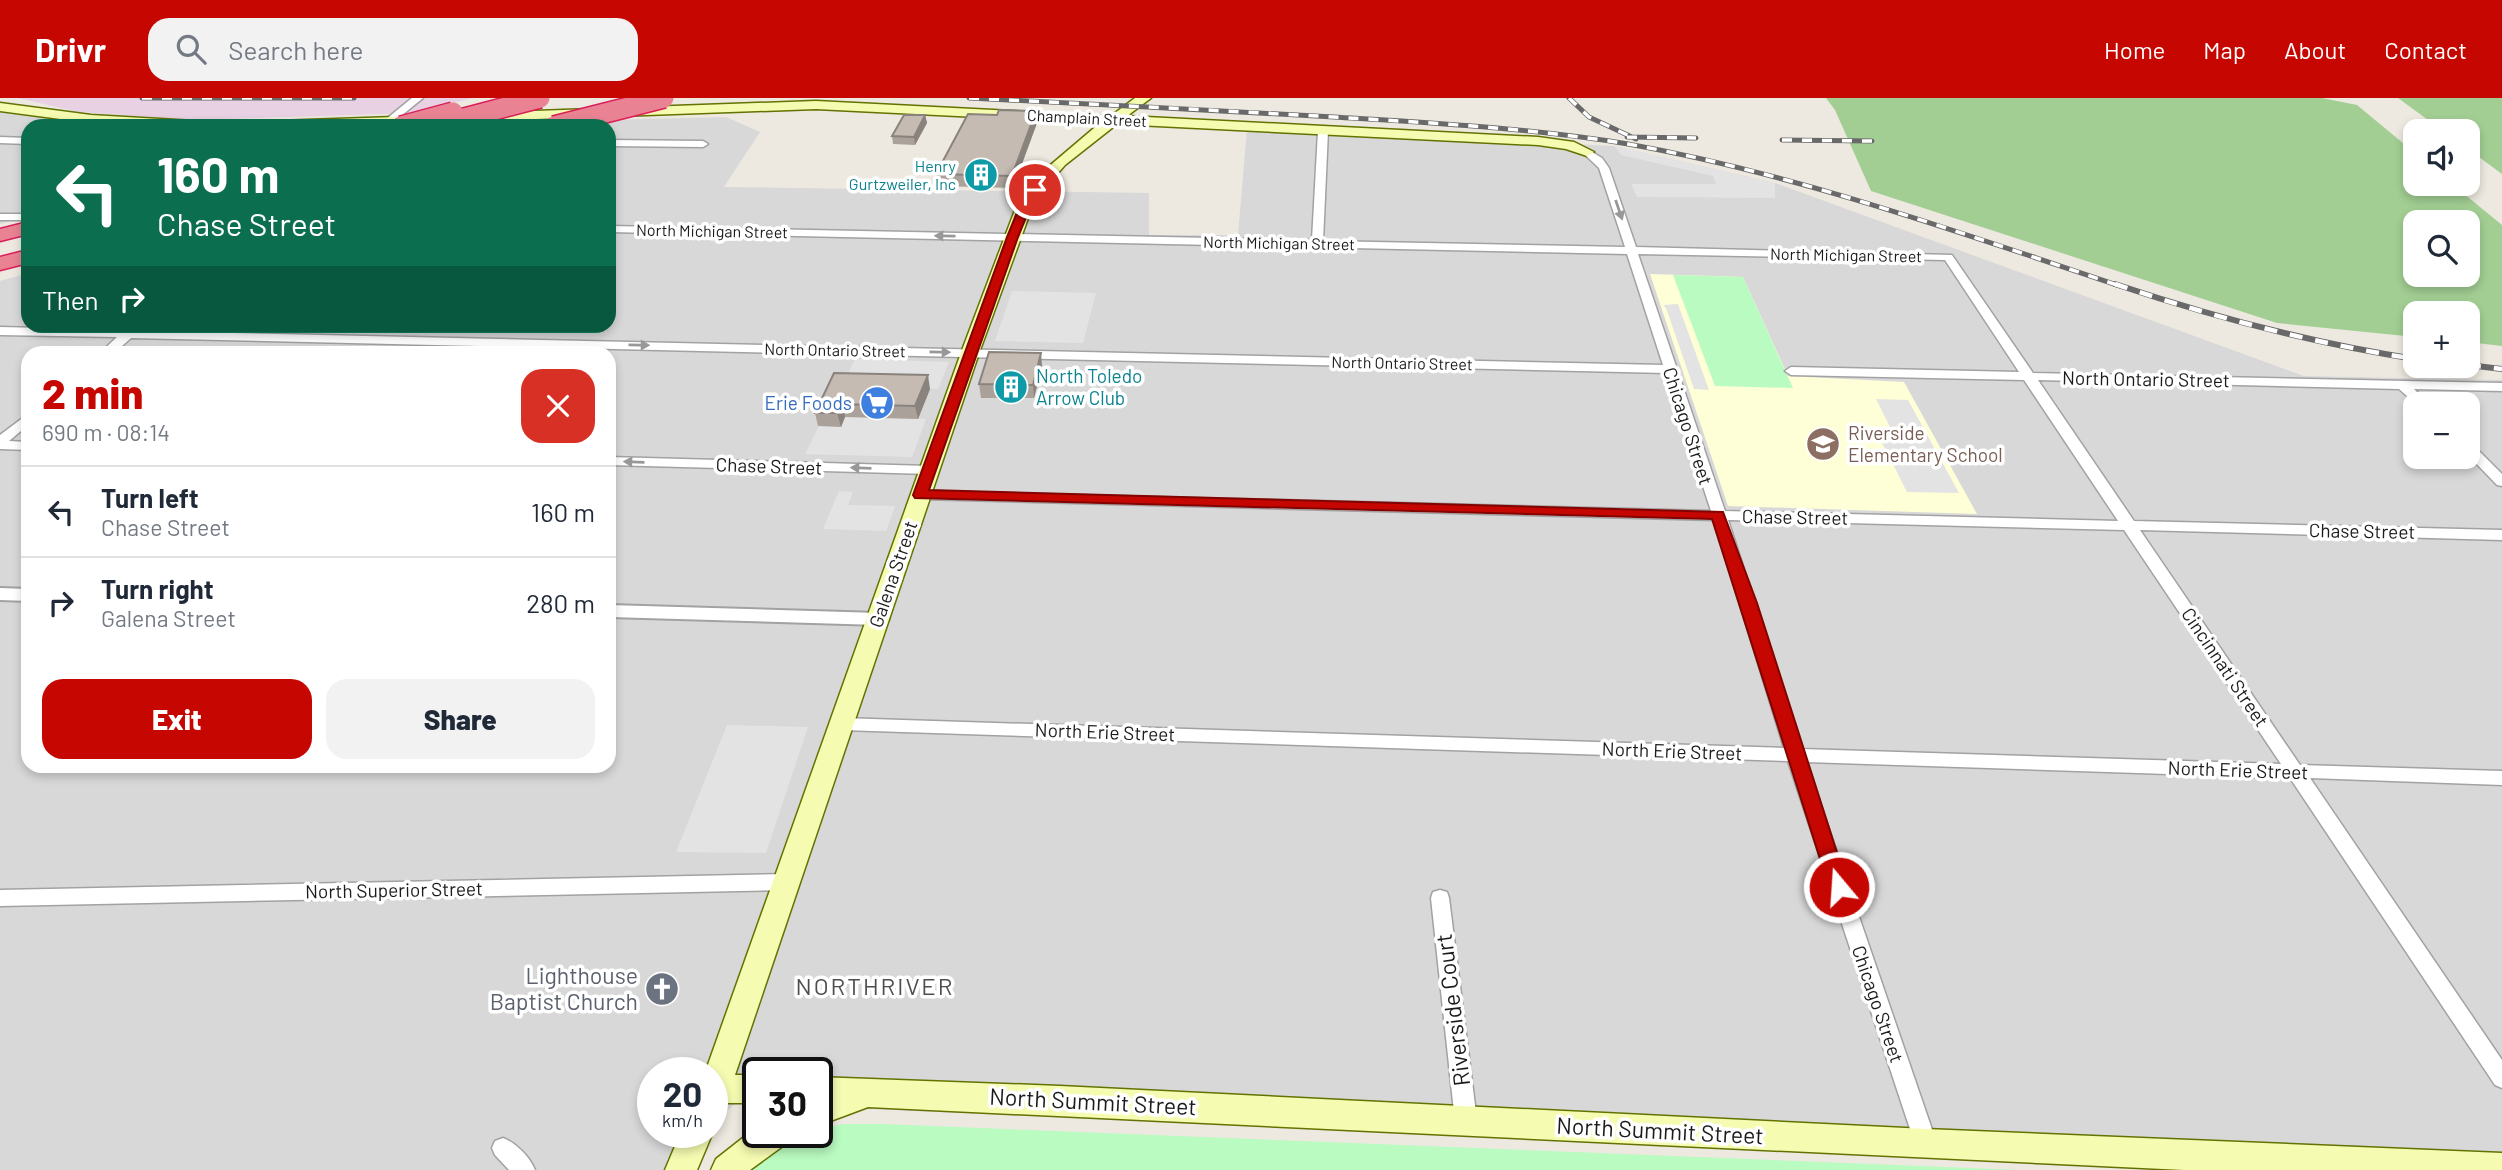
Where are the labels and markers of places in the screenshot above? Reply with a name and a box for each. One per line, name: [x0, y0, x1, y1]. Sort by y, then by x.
place label: Henry Gurtzweiler, Inc: [849, 156, 957, 193]
building icon: Henry Gurtzweiler, Inc: [962, 156, 1000, 194]
pin: [1005, 160, 1065, 220]
place label: North Toledo Arrow Club: [1036, 364, 1142, 409]
building icon: North Toledo Arrow Club: [992, 368, 1030, 406]
supermarket icon: Erie Foods: [858, 384, 896, 422]
place label: Erie Foods: [765, 391, 852, 414]
place label: Riverside Elementary School: [1848, 421, 2003, 466]
school or university icon: Riverside Elementary School: [1804, 425, 1842, 463]
place label: Lighthouse Baptist Church: [490, 961, 638, 1015]
church icon: Lighthouse Baptist Church: [643, 970, 681, 1008]

